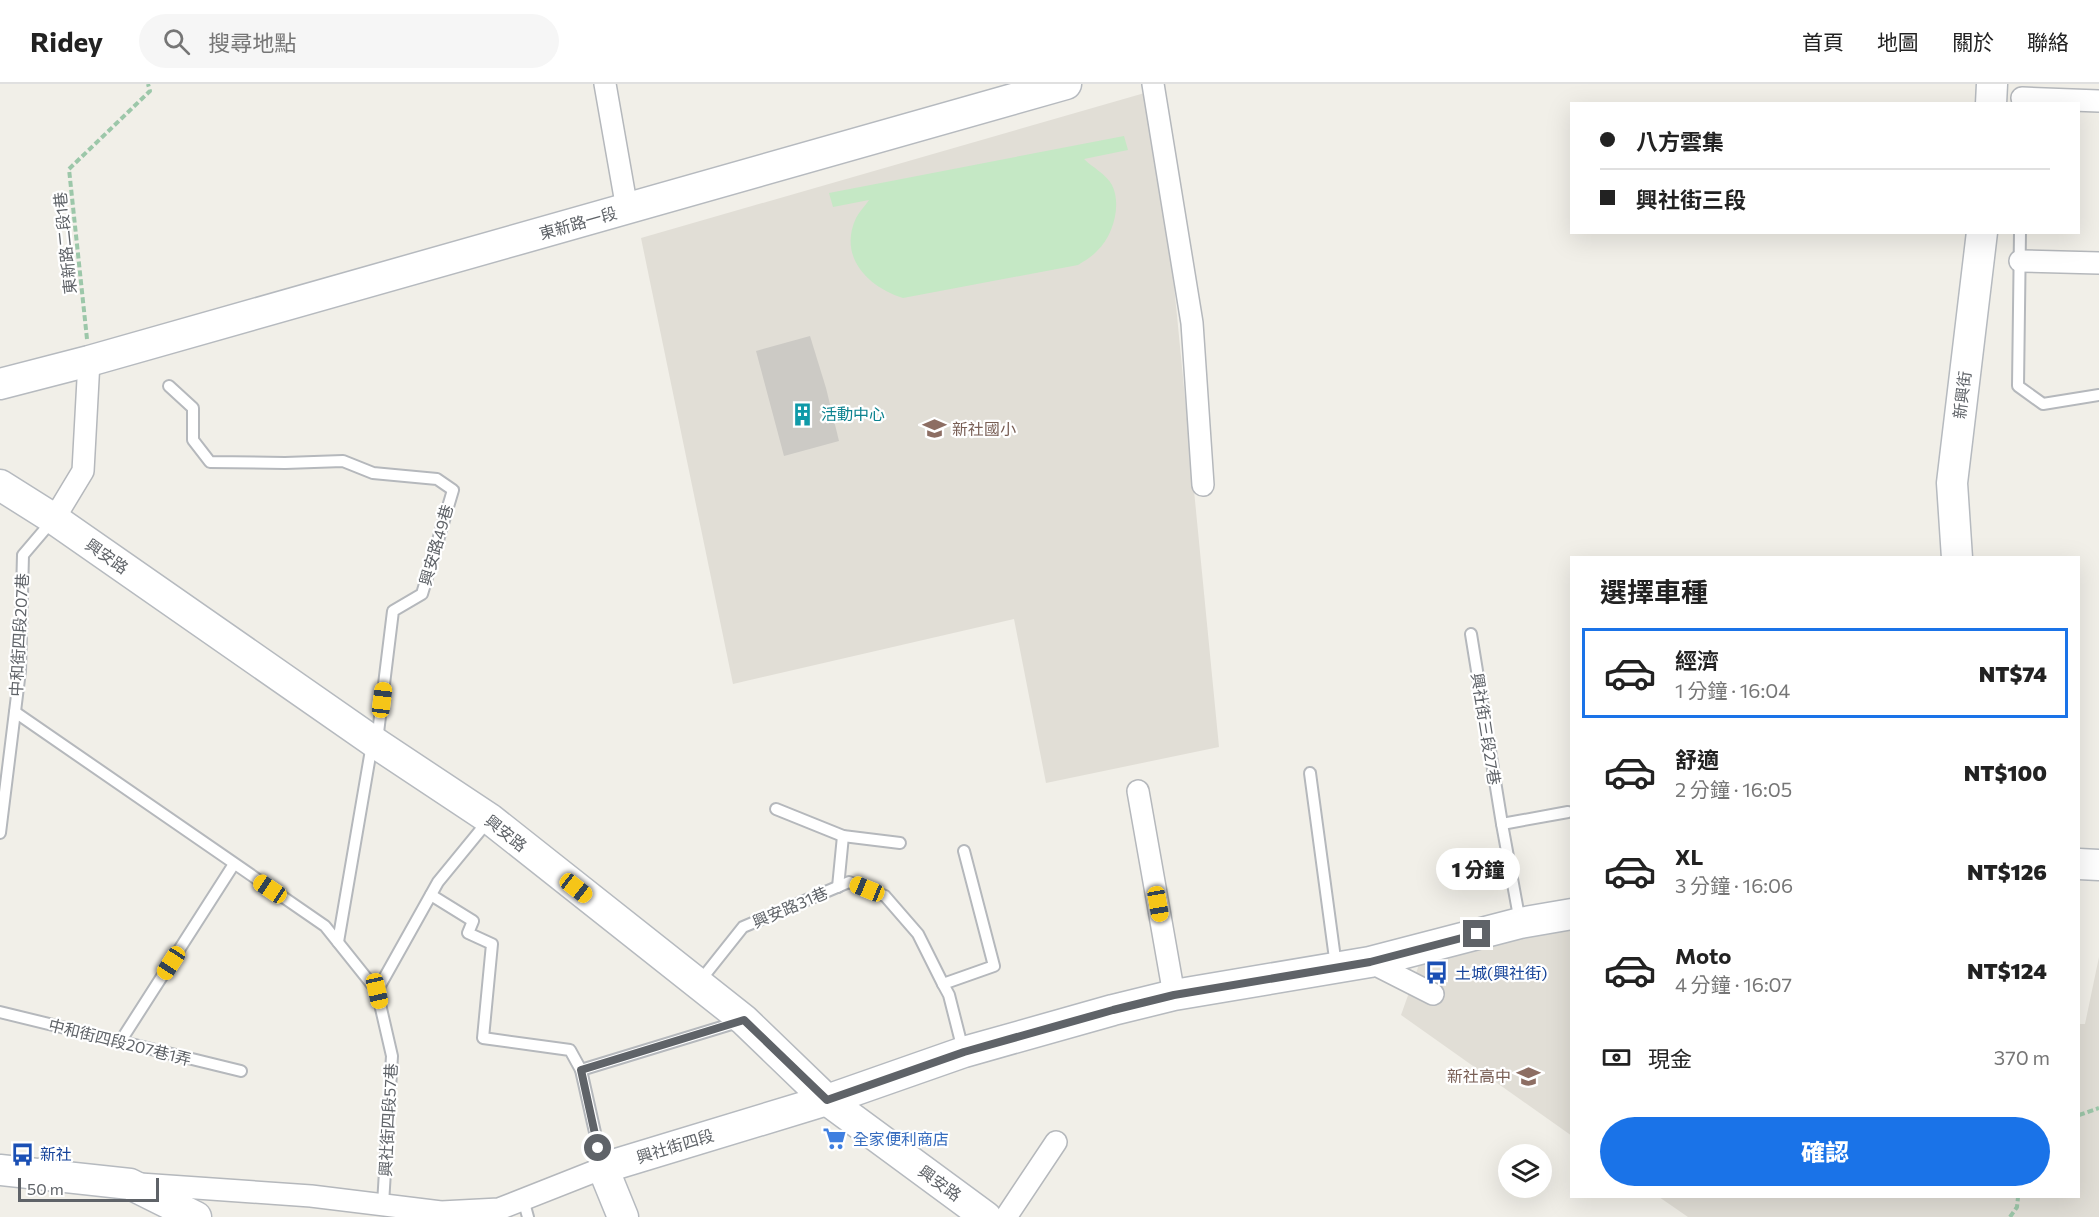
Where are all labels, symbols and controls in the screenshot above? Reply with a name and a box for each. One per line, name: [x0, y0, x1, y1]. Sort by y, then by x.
search box: [139, 14, 559, 68]
text: Ridey: [30, 24, 103, 58]
icon: search: [160, 25, 193, 58]
text: 搜尋地點: [208, 29, 296, 56]
text: 首頁: [1802, 29, 1844, 54]
text: 地圖: [1877, 29, 1919, 54]
text: 關於: [1952, 29, 1994, 54]
text: 聯絡: [2027, 29, 2069, 54]
text: 八方雲集: [1636, 128, 1724, 155]
text: 興社街三段: [1636, 186, 1746, 213]
street label: 東新路二段1巷: [50, 191, 79, 295]
street label: 東新路一段: [537, 202, 619, 243]
street label: 新興街: [1949, 370, 1974, 420]
building icon: 活動中心: [790, 401, 816, 427]
place label: 活動中心: [821, 404, 885, 423]
school or university icon: 新社國小: [921, 416, 947, 442]
place label: 新社國小: [952, 419, 1016, 438]
street label: 興安路49巷: [415, 502, 456, 588]
street label: 興安路: [82, 534, 132, 577]
street label: 中和街四段207巷: [6, 573, 31, 697]
text: 選擇車種: [1600, 575, 1708, 608]
icon: car: [1603, 646, 1657, 700]
text: 經濟: [1675, 647, 1719, 674]
text: NT$74: [1979, 660, 2047, 687]
street label: 興社街三段27巷: [1468, 671, 1505, 786]
text: 1 分鐘 · 16:04: [1675, 678, 1790, 702]
car: [371, 681, 393, 719]
icon: car: [1603, 745, 1657, 799]
text: 舒適: [1675, 746, 1719, 773]
text: NT$100: [1964, 759, 2047, 786]
text: 2 分鐘 · 16:05: [1675, 777, 1792, 801]
street label: 興安路: [482, 810, 531, 855]
text: XL: [1675, 843, 1703, 870]
icon: car: [1603, 844, 1657, 898]
callout: 1 分鐘: [1435, 847, 1519, 889]
text: 1 分鐘: [1451, 857, 1505, 881]
text: NT$126: [1967, 858, 2047, 885]
car: [556, 870, 596, 906]
car: [250, 871, 290, 907]
text: 3 分鐘 · 16:06: [1675, 873, 1793, 897]
car: [847, 874, 887, 904]
street label: 興安路31巷: [749, 882, 830, 931]
car: [1146, 885, 1170, 923]
route end: [1463, 920, 1490, 947]
text: Moto: [1675, 942, 1731, 969]
car: [154, 943, 188, 983]
icon: car: [1603, 943, 1657, 997]
text: NT$124: [1967, 957, 2047, 984]
bus stop icon: 土城(興社街): [1424, 960, 1450, 986]
place label: 土城(興社街): [1455, 963, 1547, 982]
car: [364, 971, 390, 1011]
text: 4 分鐘 · 16:07: [1675, 972, 1792, 996]
street label: 中和街四段207巷1弄: [47, 1015, 193, 1068]
icon: cash: [1600, 1041, 1633, 1074]
text: 現金: [1648, 1045, 1692, 1072]
text: 370 m: [1994, 1045, 2050, 1069]
street label: 興社街四段57巷: [375, 1063, 400, 1177]
school or university icon: 新社高中: [1516, 1063, 1542, 1089]
place label: 新社高中: [1447, 1066, 1511, 1085]
button: 確認: [1600, 1117, 2050, 1186]
street label: 興社街四段: [634, 1125, 716, 1166]
supermarket icon: 全家便利商店: [822, 1126, 848, 1152]
place label: 全家便利商店: [853, 1129, 949, 1148]
route start: [584, 1134, 611, 1161]
bus stop icon: 新社: [9, 1141, 35, 1167]
place label: 新社: [40, 1144, 72, 1163]
map controls: [1498, 1144, 1552, 1198]
button: layers: [1498, 1144, 1552, 1198]
street label: 興安路: [915, 1161, 965, 1204]
scale bar: [18, 1175, 159, 1202]
text: 50 m: [27, 1179, 64, 1198]

